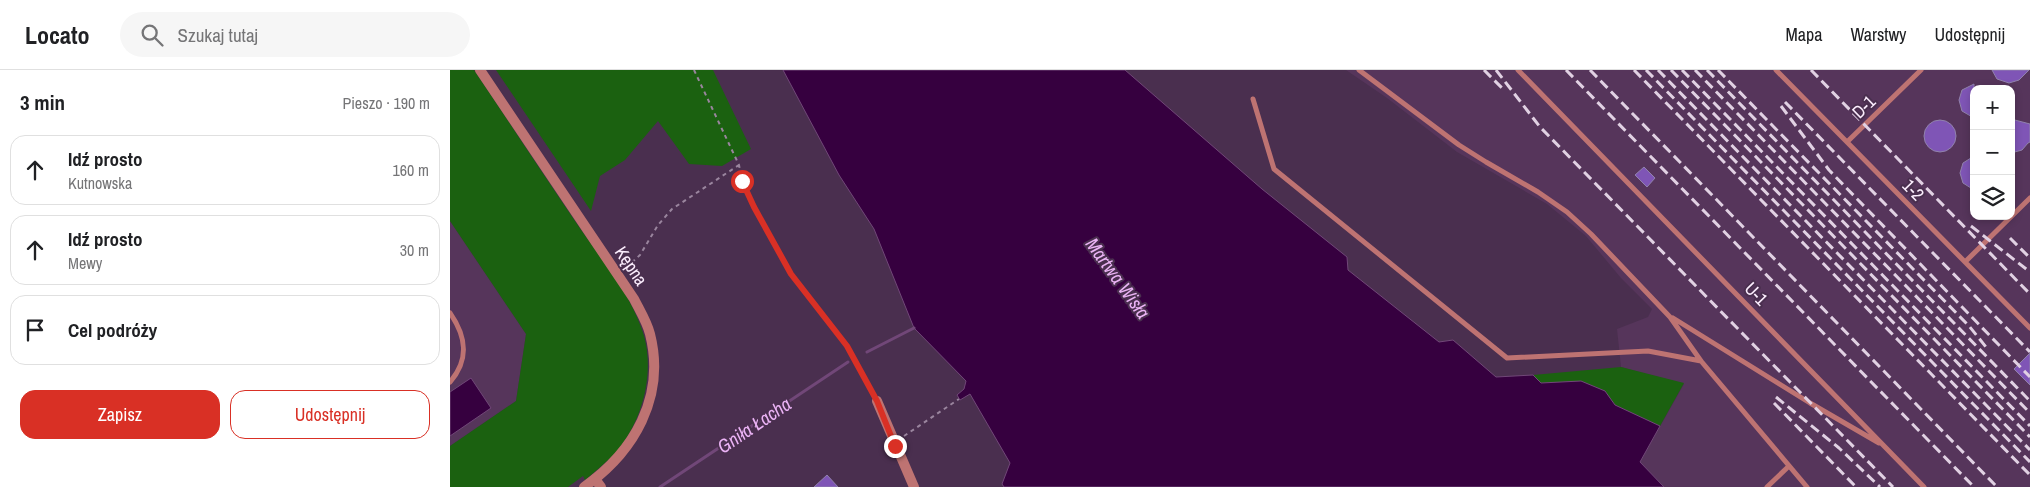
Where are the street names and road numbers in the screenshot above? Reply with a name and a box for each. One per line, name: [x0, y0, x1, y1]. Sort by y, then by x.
street label: D-1: [1846, 89, 1881, 124]
street label: 1-2: [1897, 173, 1930, 206]
street label: Kępna: [609, 241, 654, 290]
street label: U-1: [1739, 276, 1774, 311]

